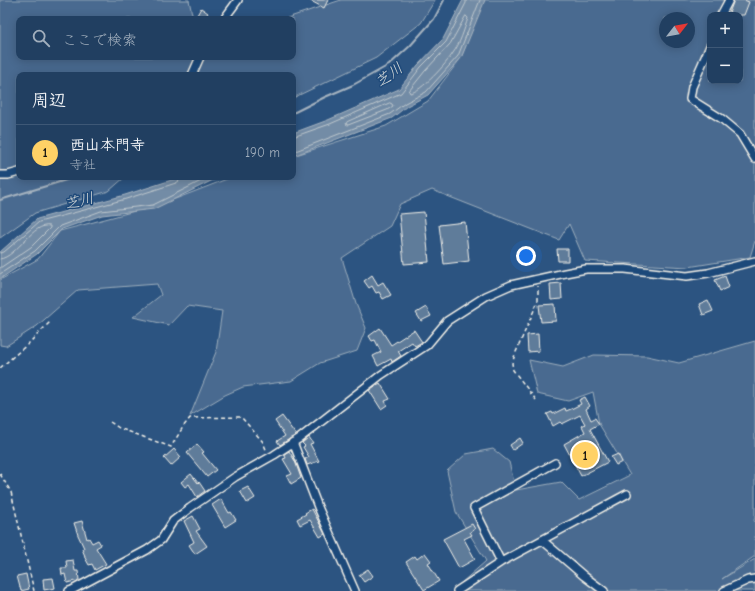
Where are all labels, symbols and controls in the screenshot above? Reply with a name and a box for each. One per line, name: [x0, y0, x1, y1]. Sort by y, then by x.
north arrow: [659, 12, 695, 48]
map controls: [707, 12, 743, 84]
button: +: [707, 12, 743, 48]
search box: [16, 16, 296, 60]
icon: search: [30, 27, 52, 49]
text: ここで検索: [62, 31, 137, 49]
button: −: [707, 48, 743, 84]
water label: 芝川: [372, 59, 406, 91]
text: 周辺: [32, 91, 66, 110]
text: 西山本門寺: [70, 136, 145, 154]
text: 1: [42, 145, 48, 160]
text: 190 m: [245, 145, 280, 160]
text: 寺社: [70, 157, 96, 172]
water label: 芝川: [62, 189, 96, 213]
your location: [516, 246, 536, 266]
pin: 1: [572, 440, 598, 470]

